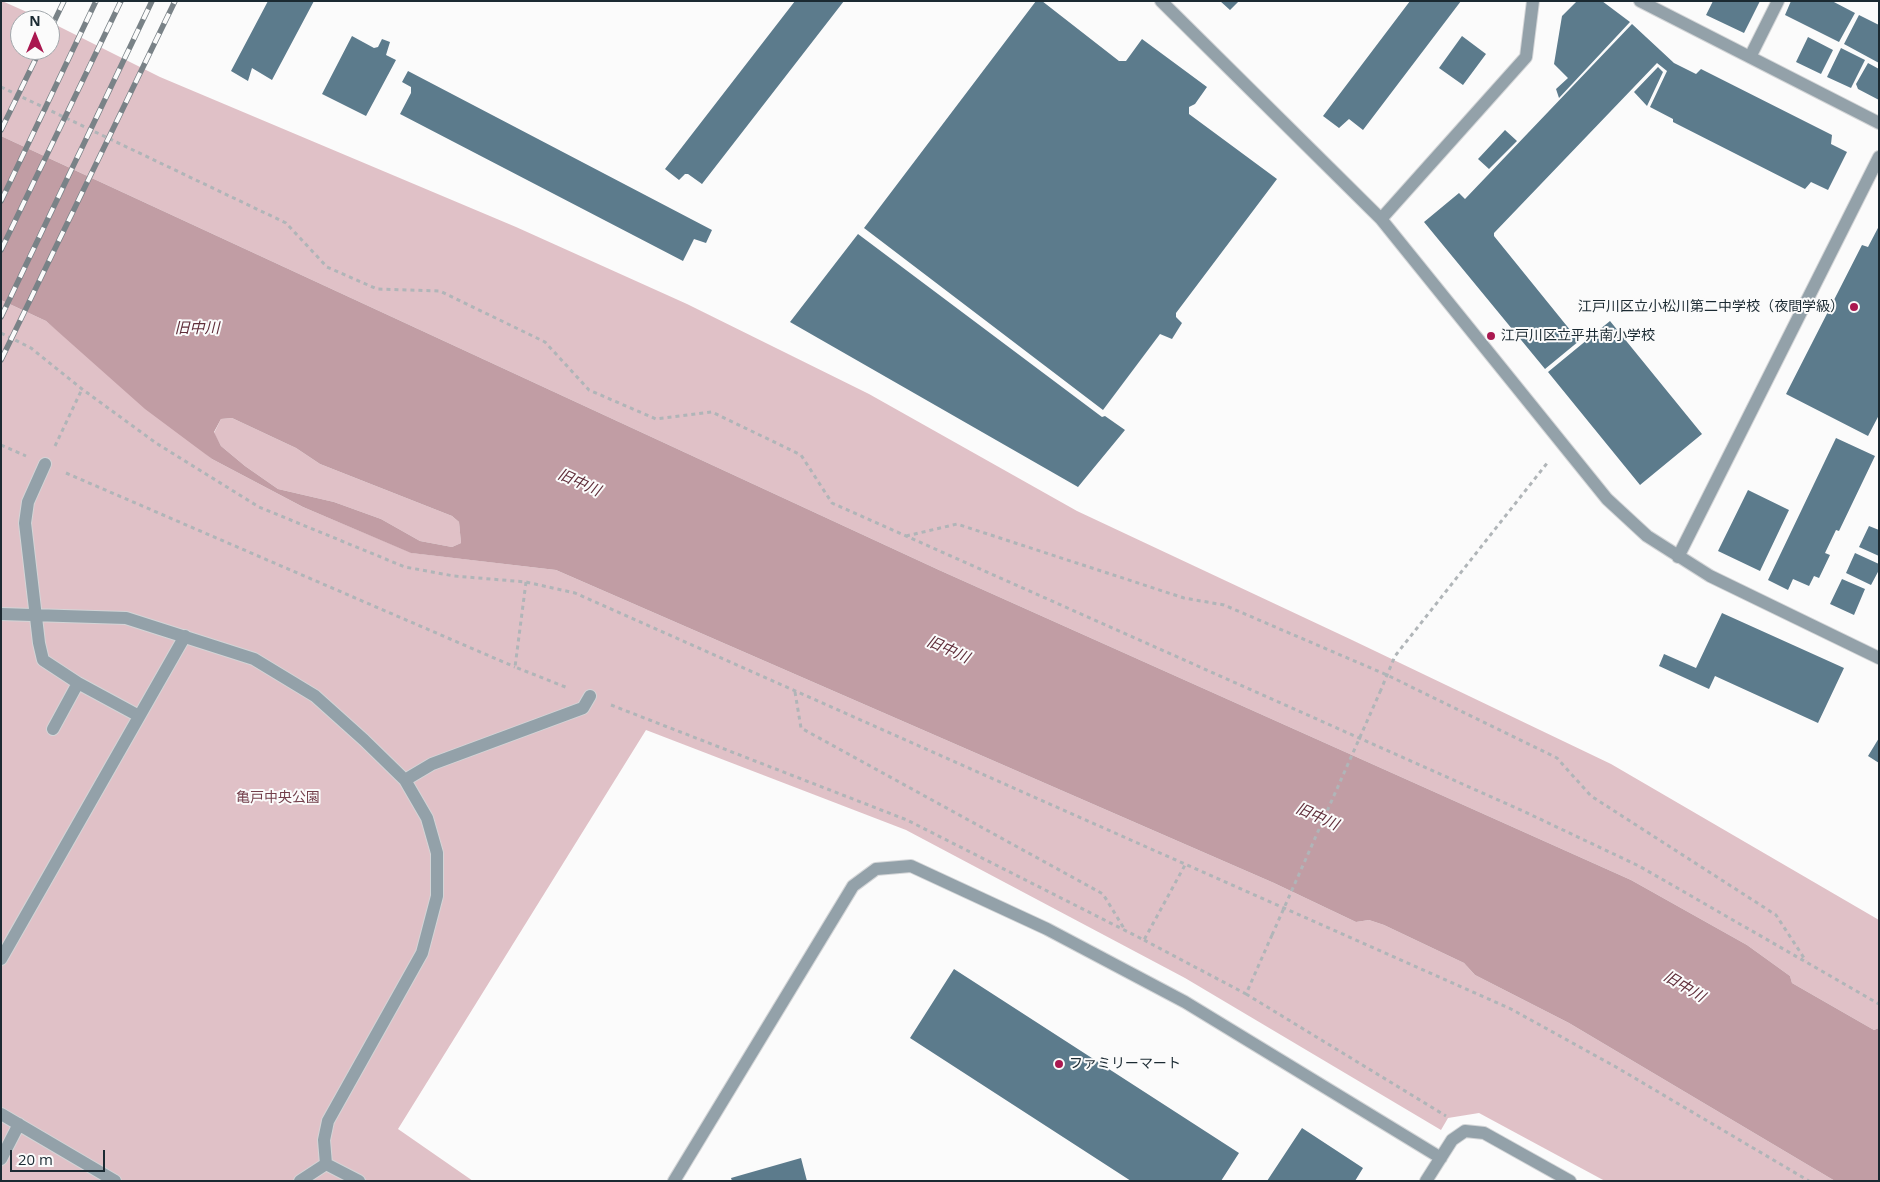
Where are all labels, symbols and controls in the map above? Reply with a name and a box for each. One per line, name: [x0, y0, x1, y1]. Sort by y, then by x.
north arrow: [10, 10, 60, 60]
text: N: [29, 11, 41, 30]
place label: 江戸川区立小松川第二中学校（夜間学級）: [1578, 299, 1844, 315]
marker: 江戸川区立小松川第二中学校（夜間学級）: [1848, 301, 1860, 313]
water label: 旧中川: [175, 320, 219, 338]
place label: 江戸川区立平井南小学校: [1501, 328, 1655, 344]
marker: 江戸川区立平井南小学校: [1485, 330, 1497, 342]
water label: 旧中川: [555, 466, 603, 500]
water label: 旧中川: [924, 633, 972, 667]
park label: 亀戸中央公園: [236, 790, 320, 806]
water label: 旧中川: [1293, 800, 1341, 834]
water label: 旧中川: [1660, 968, 1708, 1006]
place label: ファミリーマート: [1069, 1056, 1181, 1072]
marker: ファミリーマート: [1053, 1058, 1065, 1070]
scale bar: [12, 1140, 108, 1172]
text: 20 m: [18, 1149, 53, 1169]

